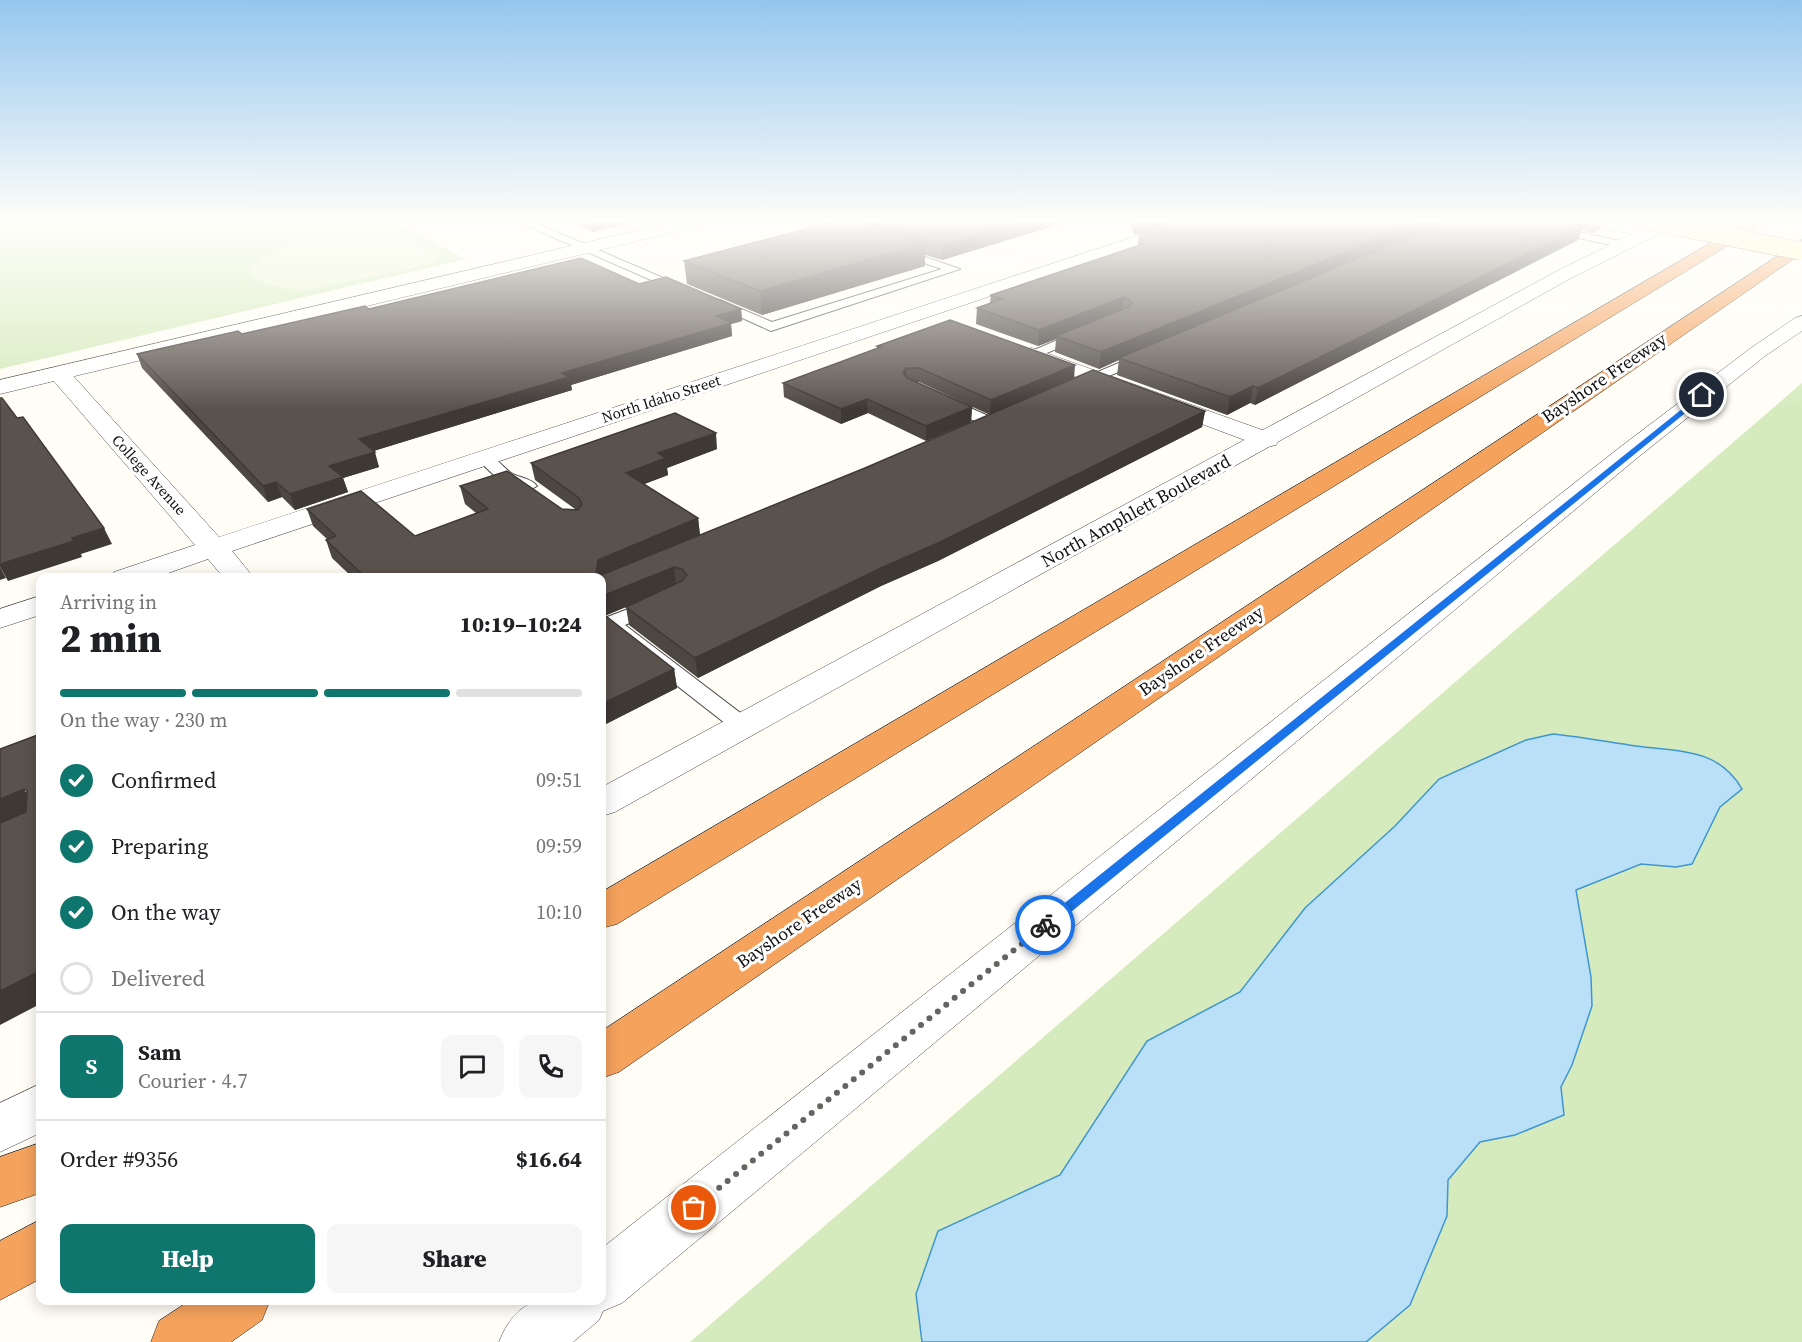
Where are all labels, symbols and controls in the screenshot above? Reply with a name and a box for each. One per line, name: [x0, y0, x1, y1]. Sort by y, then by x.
street label: Bayshore Freeway: [1536, 326, 1672, 429]
street label: North Idaho Street: [599, 369, 723, 428]
pin: [1676, 369, 1727, 420]
icon: home: [1685, 378, 1718, 411]
street label: College Avenue: [107, 430, 192, 520]
street label: North Amphlett Boulevard: [1037, 448, 1235, 573]
text: Arriving in: [60, 588, 157, 616]
street label: Bayshore Freeway: [1133, 599, 1269, 702]
text: 10:19–10:24: [460, 609, 582, 639]
text: 2 min: [60, 612, 162, 665]
text: On the way · 230 m: [60, 706, 227, 734]
icon: check: [60, 764, 93, 797]
text: Confirmed: [111, 765, 216, 795]
text: 09:51: [536, 766, 582, 794]
icon: check: [60, 830, 93, 863]
text: Preparing: [111, 831, 208, 861]
text: 09:59: [536, 832, 582, 860]
street label: Bayshore Freeway: [731, 871, 867, 974]
courier: [1015, 895, 1075, 955]
icon: check: [60, 896, 93, 929]
text: On the way: [111, 897, 220, 927]
text: 10:10: [536, 898, 582, 926]
icon: bike: [1029, 909, 1062, 942]
text: Delivered: [111, 963, 205, 993]
button: chat: [441, 1035, 504, 1098]
button: phone: [519, 1035, 582, 1098]
text: Sam: [138, 1037, 182, 1067]
text: S: [86, 1051, 97, 1081]
text: Courier · 4.7: [138, 1067, 247, 1095]
text: Order #9356: [60, 1144, 178, 1174]
text: $16.64: [516, 1144, 582, 1174]
pin: [668, 1182, 719, 1233]
icon: bag: [677, 1191, 710, 1224]
button: Help: [60, 1224, 315, 1293]
button: Share: [327, 1224, 582, 1293]

